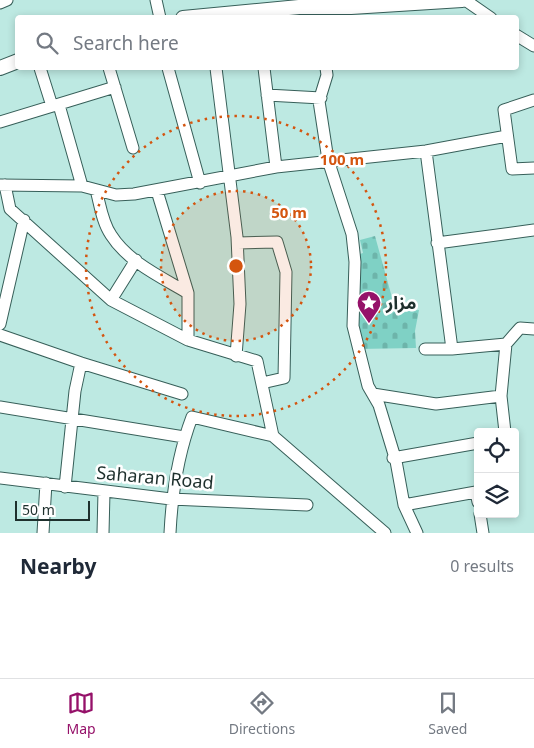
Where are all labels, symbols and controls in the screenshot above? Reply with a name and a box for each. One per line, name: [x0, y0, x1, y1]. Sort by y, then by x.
search box: [15, 15, 519, 70]
icon: search: [33, 29, 61, 57]
text: Search here: [73, 30, 179, 56]
text: 100 m: [320, 149, 364, 169]
text: 50 m: [271, 202, 307, 222]
centre of rings: [227, 257, 245, 275]
place icon: مزار: [356, 290, 382, 324]
place label: مزار: [385, 290, 416, 314]
map controls: [474, 428, 519, 518]
button: locate: [474, 428, 519, 473]
street label: Saharan Road: [96, 460, 215, 494]
button: layers: [474, 473, 519, 518]
scale bar: [15, 498, 90, 521]
text: 50 m: [22, 500, 55, 519]
text: Nearby: [20, 552, 96, 580]
text: 0 results: [450, 555, 514, 577]
tab: Map: [67, 689, 96, 738]
tab: Directions: [229, 689, 295, 738]
tab: Saved: [428, 689, 467, 738]

